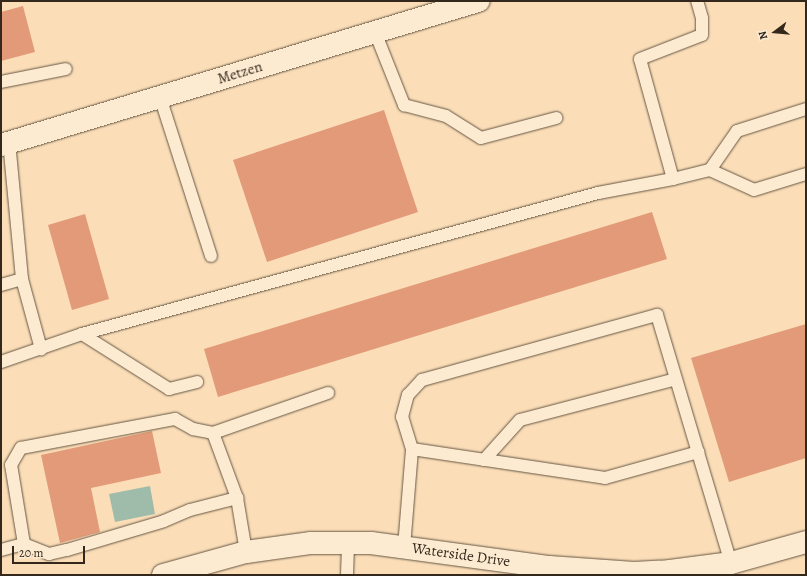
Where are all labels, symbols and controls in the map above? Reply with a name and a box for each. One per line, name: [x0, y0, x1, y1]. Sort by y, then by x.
north arrow: [755, 12, 795, 52]
text: N: [755, 30, 771, 41]
street label: Metzen: [215, 58, 265, 88]
scale bar: [14, 538, 87, 564]
street label: Waterside Drive: [411, 539, 511, 571]
text: 20 m: [19, 545, 43, 561]

